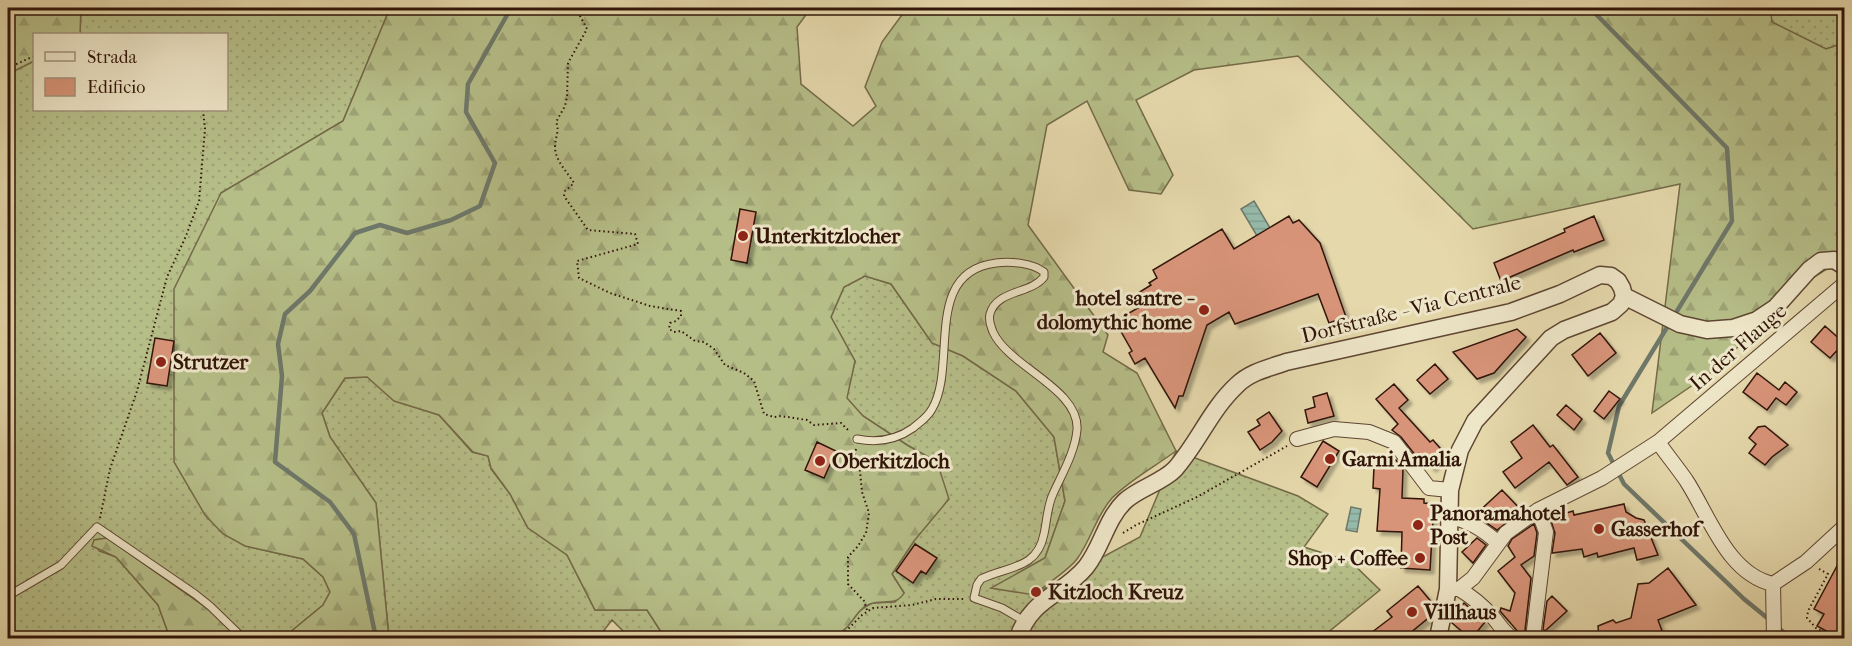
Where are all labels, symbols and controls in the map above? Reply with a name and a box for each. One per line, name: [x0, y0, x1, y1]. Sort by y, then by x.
legend: [33, 33, 228, 111]
text: Strada: [87, 47, 138, 68]
text: Edificio: [87, 77, 145, 98]
place label: Unterkitzlocher: [754, 224, 901, 248]
marker: Unterkitzlocher: [736, 229, 750, 243]
street label: Dorfstraße - Via Centrale: [1299, 270, 1523, 348]
place label: hotel santre - dolomythic home: [1037, 286, 1196, 334]
street label: In der Flauge: [1685, 298, 1791, 396]
marker: hotel santre - dolomythic home: [1197, 303, 1211, 317]
place label: Strutzer: [173, 350, 249, 374]
marker: Strutzer: [154, 355, 168, 369]
place label: Garni Amalia: [1342, 447, 1462, 471]
place label: Oberkitzloch: [832, 449, 950, 473]
marker: Garni Amalia: [1323, 452, 1337, 466]
marker: Oberkitzloch: [813, 454, 827, 468]
place label: Panoramahotel Post: [1430, 501, 1567, 549]
place label: Gasserhof: [1611, 517, 1704, 541]
marker: Panoramahotel Post: [1411, 518, 1425, 532]
marker: Gasserhof: [1592, 522, 1606, 536]
place label: Shop + Coffee: [1288, 546, 1409, 570]
marker: Shop + Coffee: [1413, 551, 1427, 565]
place label: Kitzloch Kreuz: [1048, 580, 1184, 604]
marker: Kitzloch Kreuz: [1029, 585, 1043, 599]
place label: Villhaus: [1423, 600, 1497, 624]
marker: Villhaus: [1405, 605, 1419, 619]

